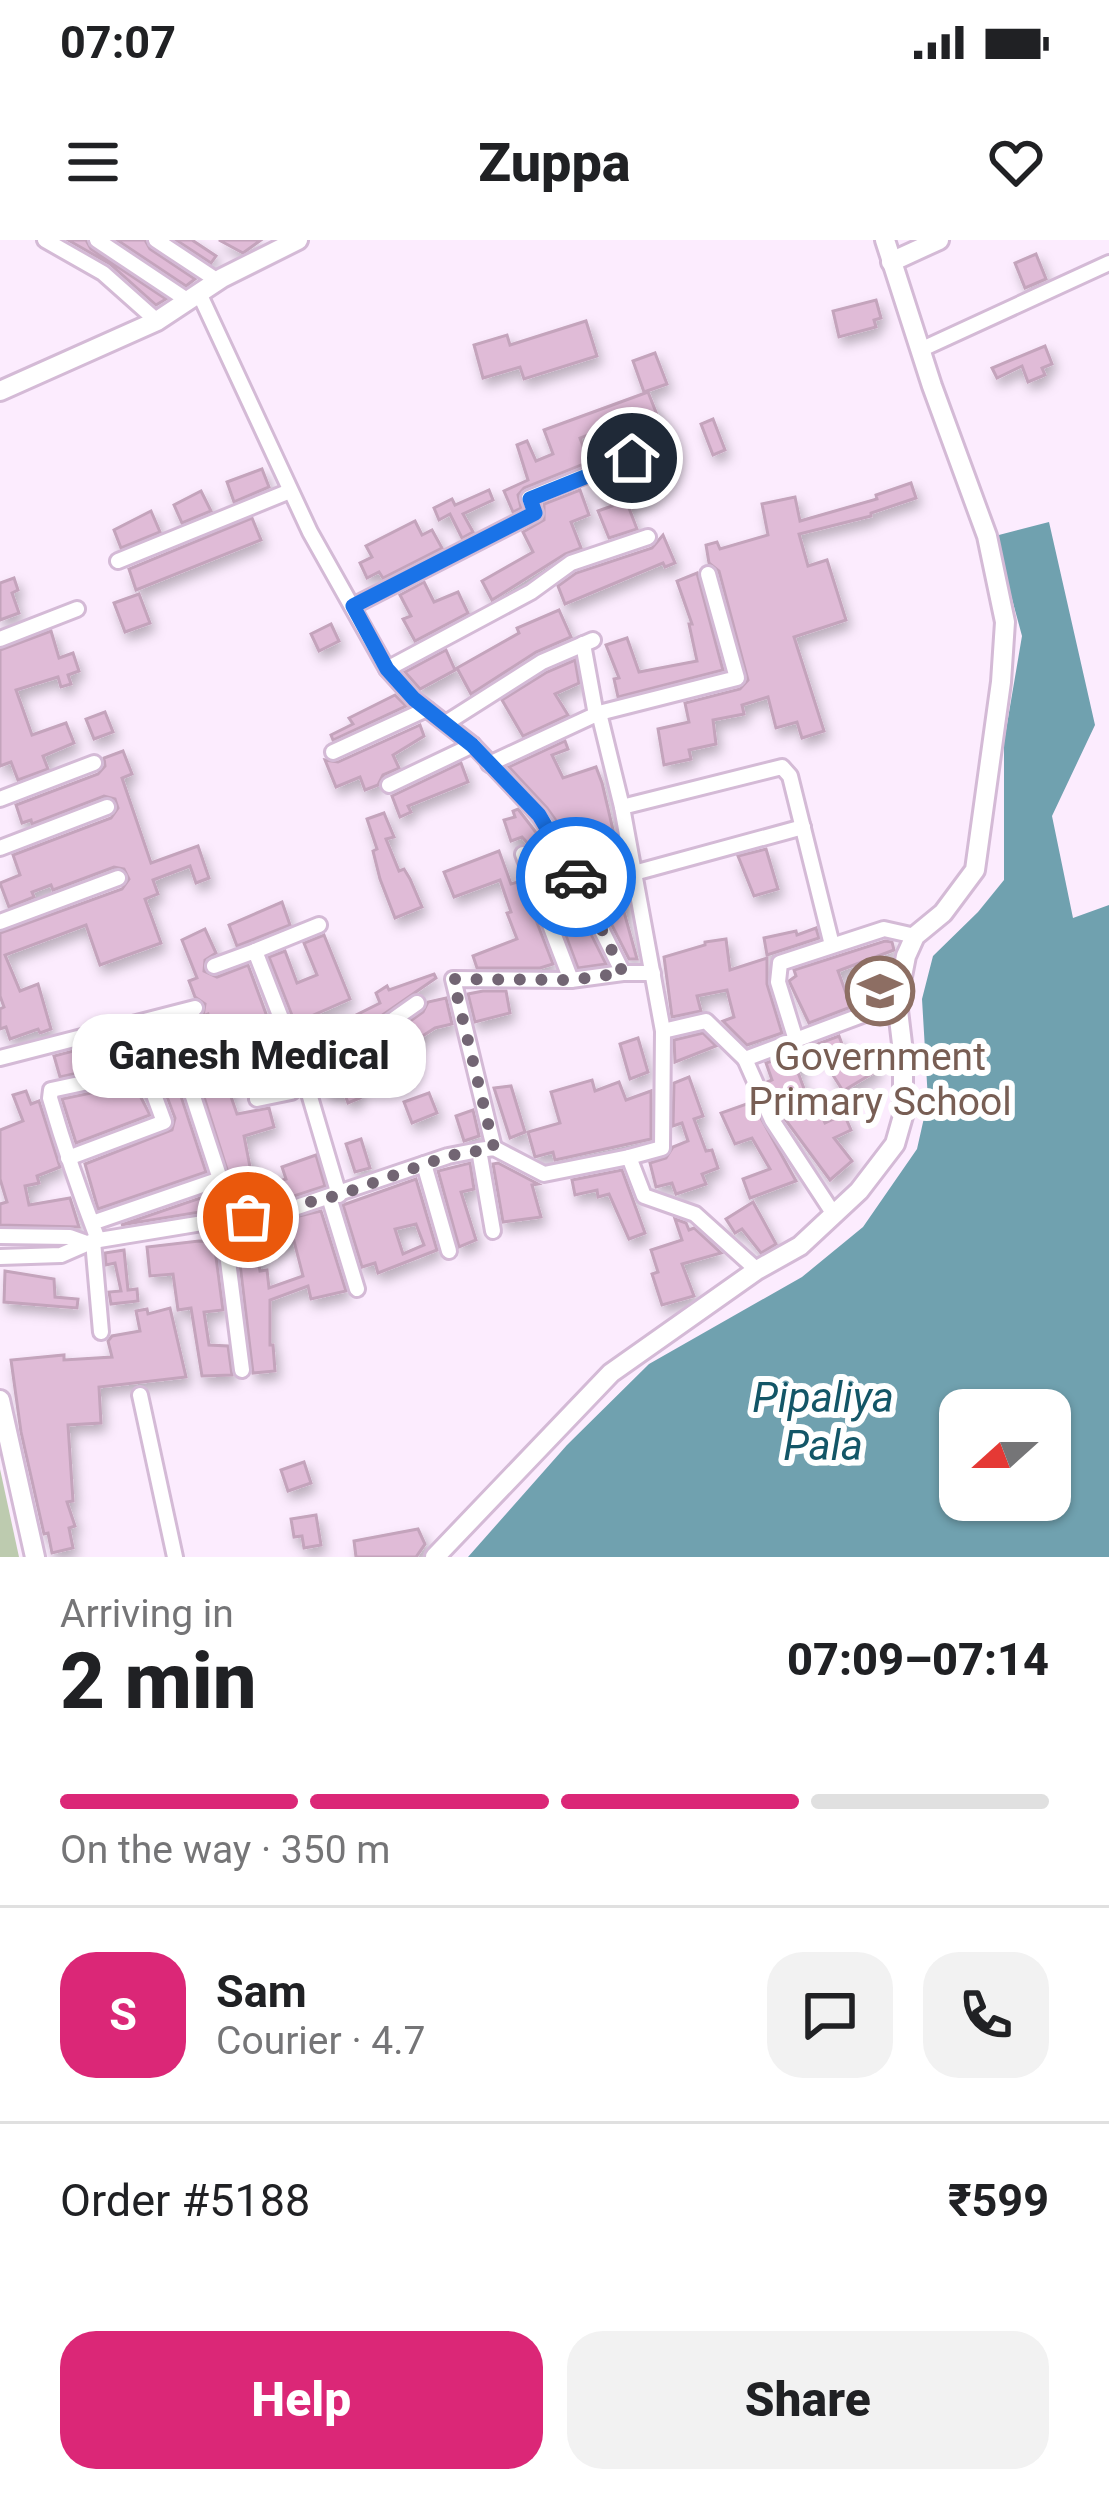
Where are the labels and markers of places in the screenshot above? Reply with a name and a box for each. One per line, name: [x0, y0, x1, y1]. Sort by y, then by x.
pin: [581, 407, 683, 509]
school or university icon: Government Primary School: [845, 956, 915, 1026]
callout: Ganesh Medical: [71, 1013, 425, 1097]
place label: Government Primary School: [748, 1034, 1012, 1125]
pin: [197, 1166, 299, 1268]

